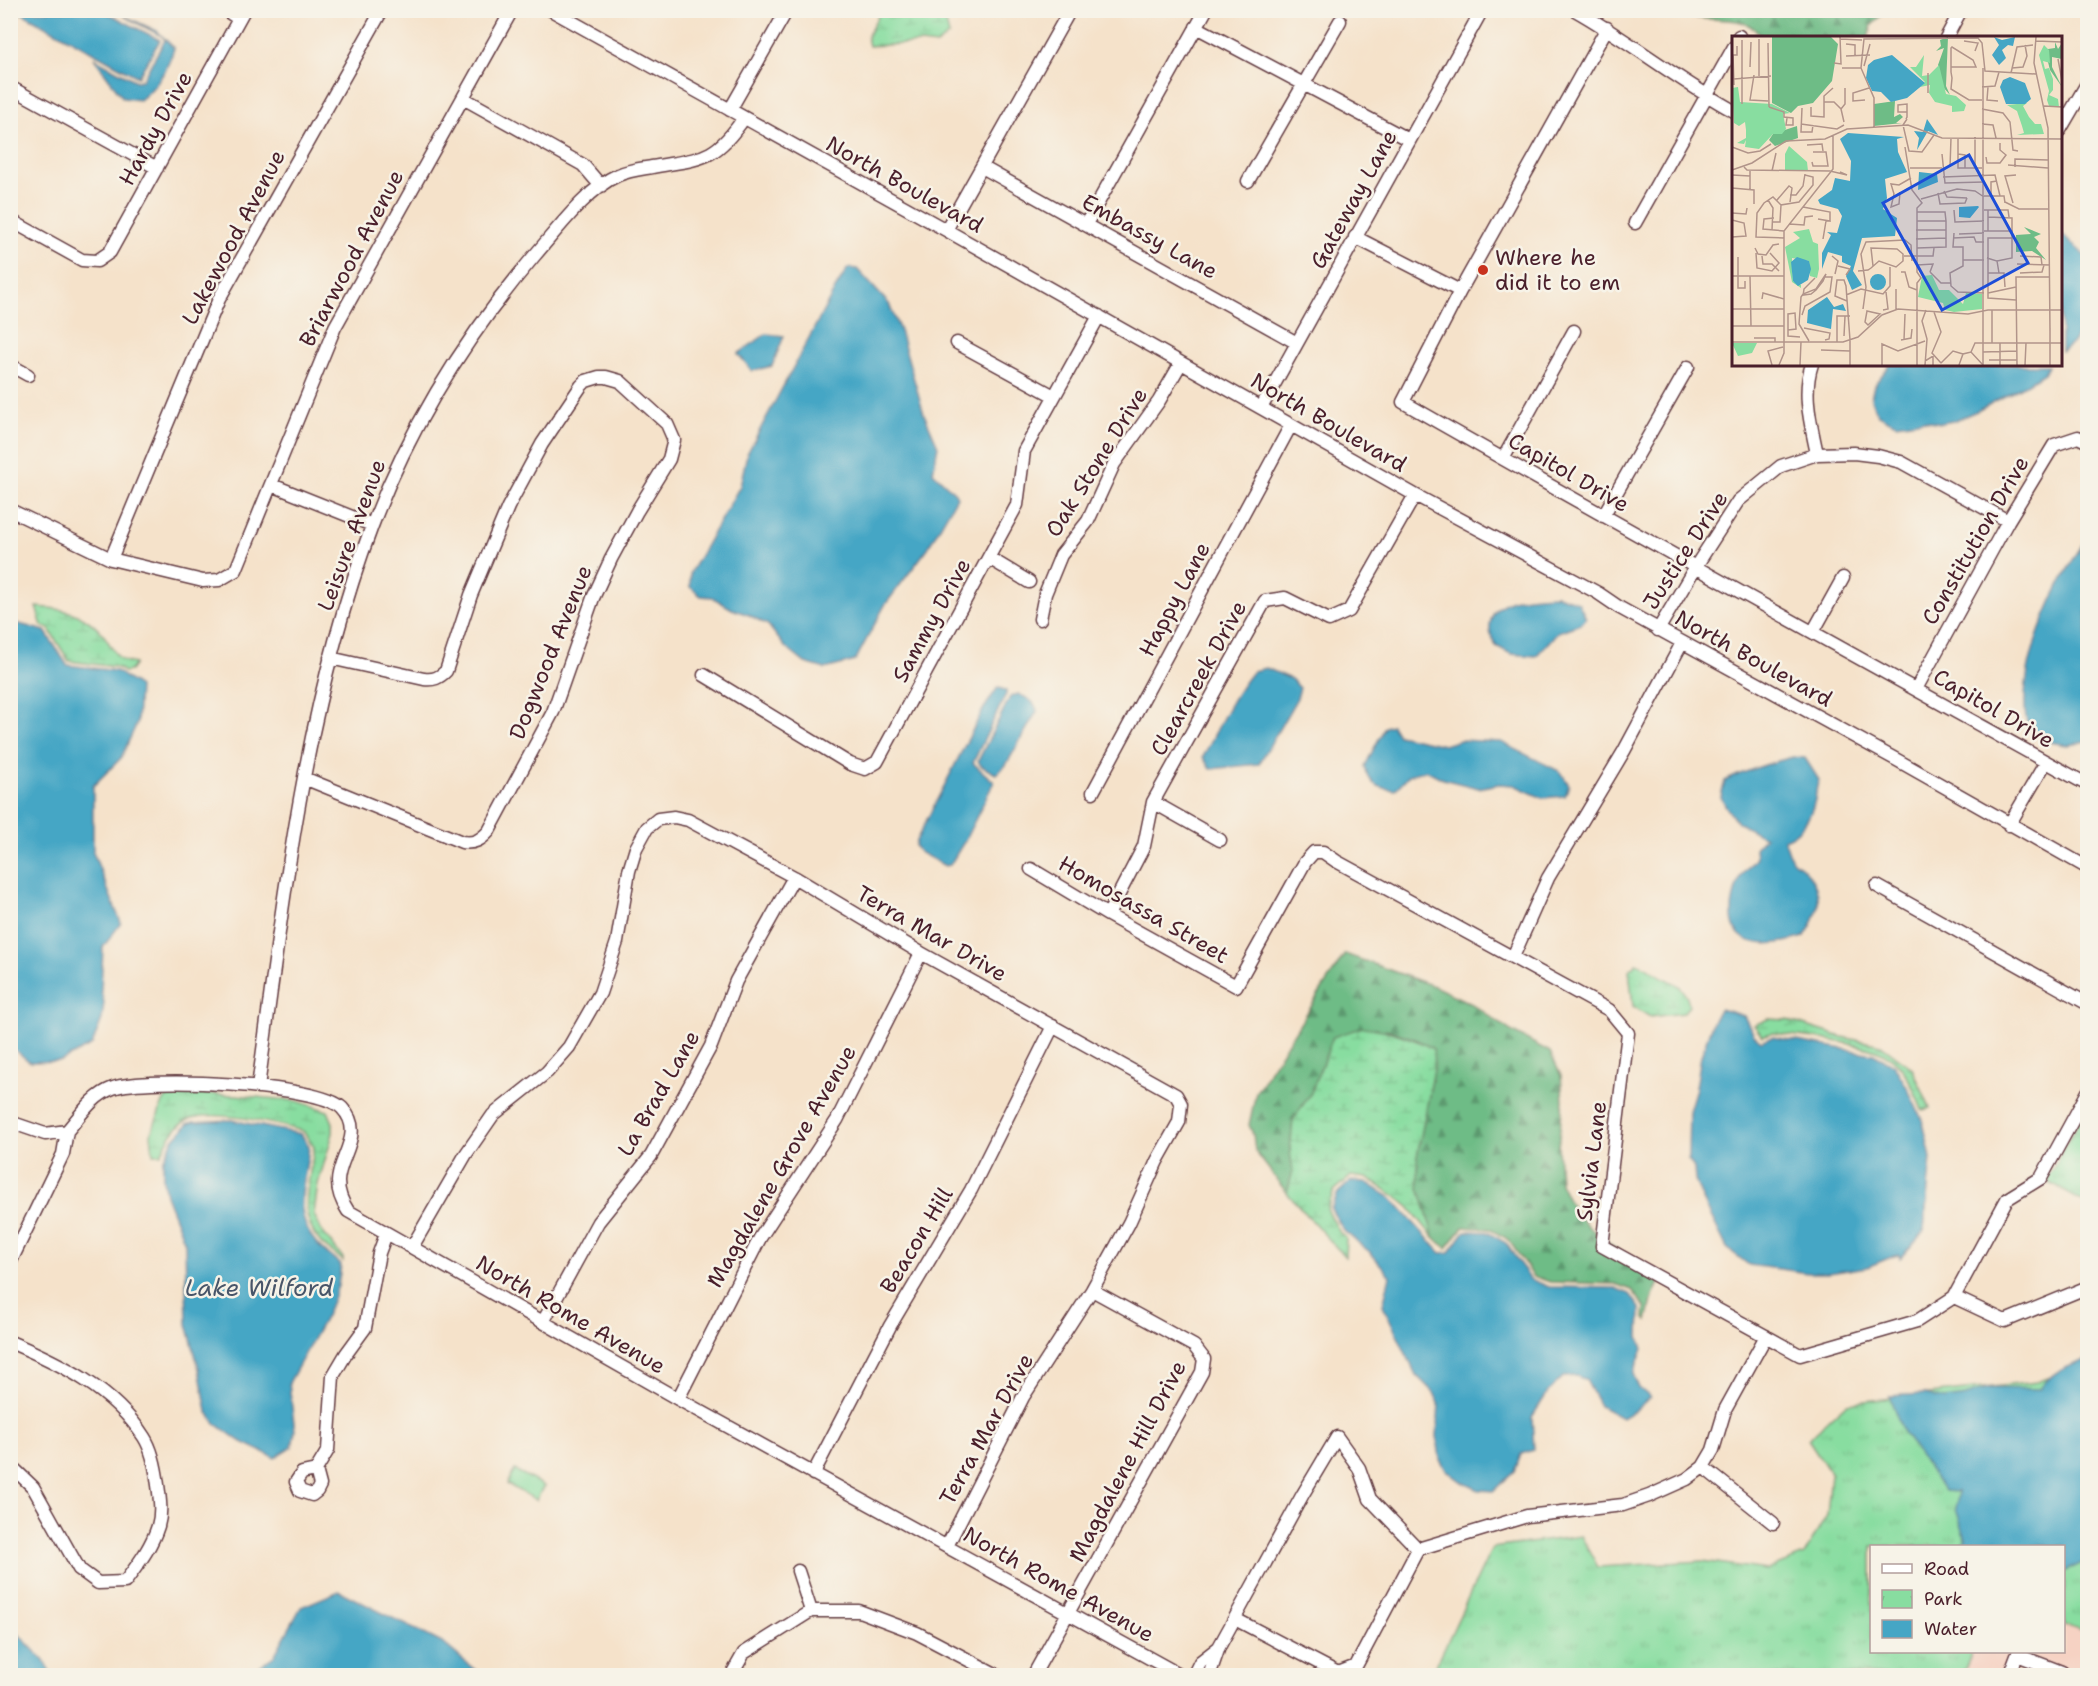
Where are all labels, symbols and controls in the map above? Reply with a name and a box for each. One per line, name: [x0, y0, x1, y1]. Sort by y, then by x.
inset map: [1732, 36, 2062, 366]
street label: Hardy Drive: [112, 66, 199, 191]
street label: Gateway Lane: [1303, 125, 1404, 274]
street label: North Boulevard: [821, 129, 989, 240]
street label: Lakewood Avenue: [175, 145, 292, 330]
street label: Briarwood Avenue: [292, 165, 410, 352]
street label: Embassy Lane: [1077, 187, 1223, 286]
place label: Where he did it to em: [1495, 243, 1620, 297]
marker: Where he did it to em: [1476, 263, 1490, 277]
street label: North Boulevard: [1245, 366, 1412, 479]
street label: Oak Stone Drive: [1039, 382, 1154, 543]
street label: Capitol Drive: [1503, 426, 1635, 519]
street label: Constitution Drive: [1915, 451, 2036, 630]
street label: Leisure Avenue: [311, 455, 392, 615]
street label: Justice Drive: [1636, 486, 1735, 615]
street label: Happy Lane: [1132, 537, 1217, 662]
street label: Sammy Drive: [885, 553, 977, 687]
street label: Dogwood Avenue: [502, 561, 599, 744]
street label: Clearcreek Drive: [1144, 596, 1253, 761]
street label: North Boulevard: [1670, 603, 1838, 714]
street label: Capitol Drive: [1928, 662, 2060, 755]
street label: Homosassa Street: [1053, 849, 1234, 970]
street label: Terra Mar Drive: [851, 879, 1012, 988]
street label: La Brad Lane: [611, 1025, 706, 1162]
street label: Magdalene Grove Avenue: [700, 1040, 863, 1293]
street label: Sylvia Lane: [1570, 1099, 1613, 1223]
street label: Beacon Hill: [873, 1182, 960, 1299]
street label: North Rome Avenue: [471, 1248, 671, 1381]
water label: Lake Wilford: [185, 1272, 334, 1304]
street label: Terra Mar Drive: [933, 1348, 1040, 1510]
street label: Magdalene Hill Drive: [1062, 1356, 1193, 1567]
street label: North Rome Avenue: [958, 1520, 1159, 1649]
legend: [1870, 1545, 2065, 1653]
text: Road: [1924, 1557, 1969, 1581]
text: Park: [1924, 1587, 1963, 1611]
text: Water: [1924, 1617, 1977, 1641]

